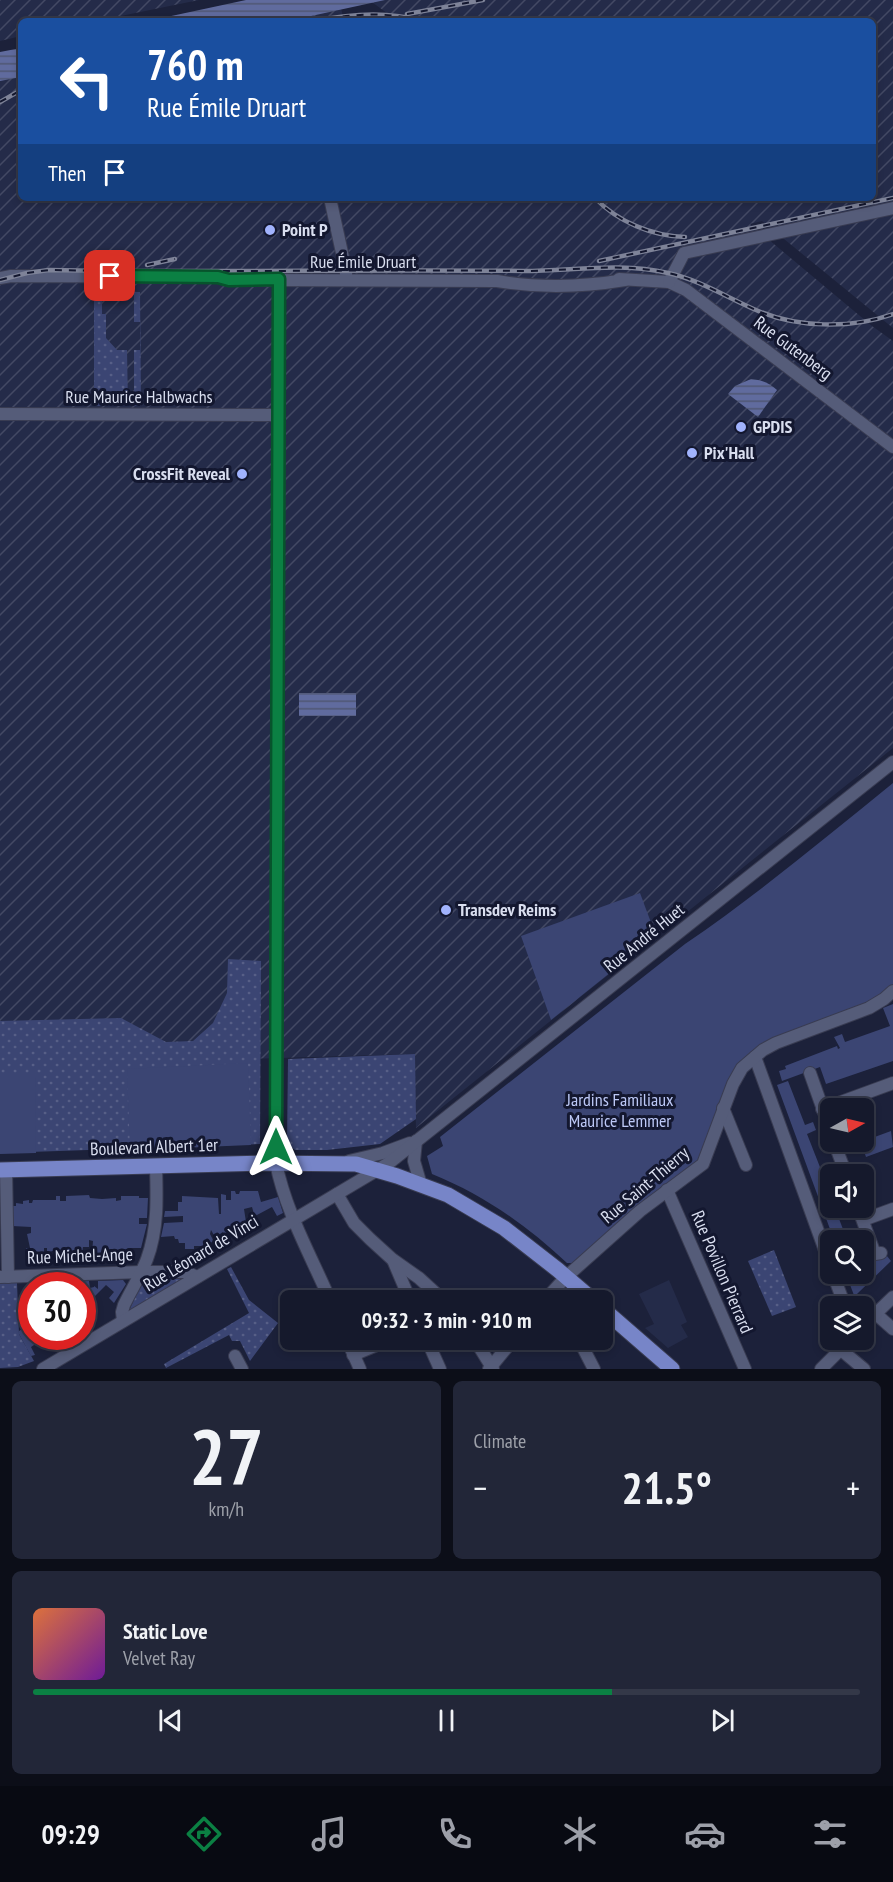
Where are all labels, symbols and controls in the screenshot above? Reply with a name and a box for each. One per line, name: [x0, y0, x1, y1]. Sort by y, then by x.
text: 760 m: [147, 37, 244, 92]
icon: left: [48, 42, 126, 120]
text: Rue Émile Druart: [147, 90, 306, 124]
icon: arrive: [98, 156, 131, 189]
text: Then: [48, 159, 86, 187]
place label: Point P: [282, 218, 328, 241]
marker: Point P: [263, 223, 277, 237]
pin: [84, 250, 135, 301]
street label: Rue Émile Druart: [310, 250, 416, 273]
icon: arrive: [93, 259, 126, 292]
street label: Rue Gutenberg: [749, 311, 837, 385]
street label: Rue Maurice Halbwachs: [65, 385, 213, 408]
place label: GPDIS: [753, 415, 793, 438]
marker: GPDIS: [734, 420, 748, 434]
place label: Pix'Hall: [704, 441, 755, 464]
marker: Pix'Hall: [685, 446, 699, 460]
place label: CrossFit Reveal: [133, 462, 231, 485]
marker: CrossFit Reveal: [235, 467, 249, 481]
place label: Transdev Reims: [458, 898, 556, 921]
street label: Rue André Huet: [599, 898, 689, 977]
marker: Transdev Reims: [439, 903, 453, 917]
park label: Jardins Familiaux Maurice Lemmer: [566, 1088, 674, 1132]
north arrow: [820, 1098, 874, 1152]
map controls: [820, 1098, 874, 1350]
position arrow: [244, 1115, 308, 1179]
street label: Boulevard Albert 1er: [90, 1133, 218, 1160]
street label: Rue Saint-Thierry: [596, 1141, 694, 1228]
button: sound: [820, 1164, 874, 1218]
street label: Rue Povillon Pierrard: [686, 1207, 759, 1337]
street label: Rue Léonard de Vinci: [139, 1209, 262, 1296]
button: search: [820, 1230, 874, 1284]
street label: Rue Michel-Ange: [27, 1242, 133, 1269]
speed limit sign: 30: [18, 1272, 96, 1350]
button: layers: [820, 1296, 874, 1350]
text: 09:32 · 3 min · 910 m: [361, 1306, 532, 1334]
text: 27: [189, 1406, 264, 1507]
text: Climate: [474, 1428, 526, 1454]
text: 21.5°: [622, 1458, 712, 1516]
text: −: [474, 1466, 487, 1509]
text: +: [846, 1466, 860, 1509]
text: km/h: [209, 1496, 244, 1522]
text: Static Love: [123, 1617, 208, 1645]
text: Velvet Ray: [123, 1645, 195, 1671]
icon: previous: [154, 1704, 187, 1737]
icon: pause: [430, 1704, 463, 1737]
icon: next: [706, 1704, 739, 1737]
icon: directions: [183, 1813, 225, 1855]
icon: music: [308, 1813, 350, 1855]
icon: phone: [434, 1813, 476, 1855]
icon: climate: [559, 1813, 601, 1855]
icon: car: [684, 1813, 726, 1855]
icon: filters: [809, 1813, 851, 1855]
text: 09:29: [42, 1817, 100, 1851]

